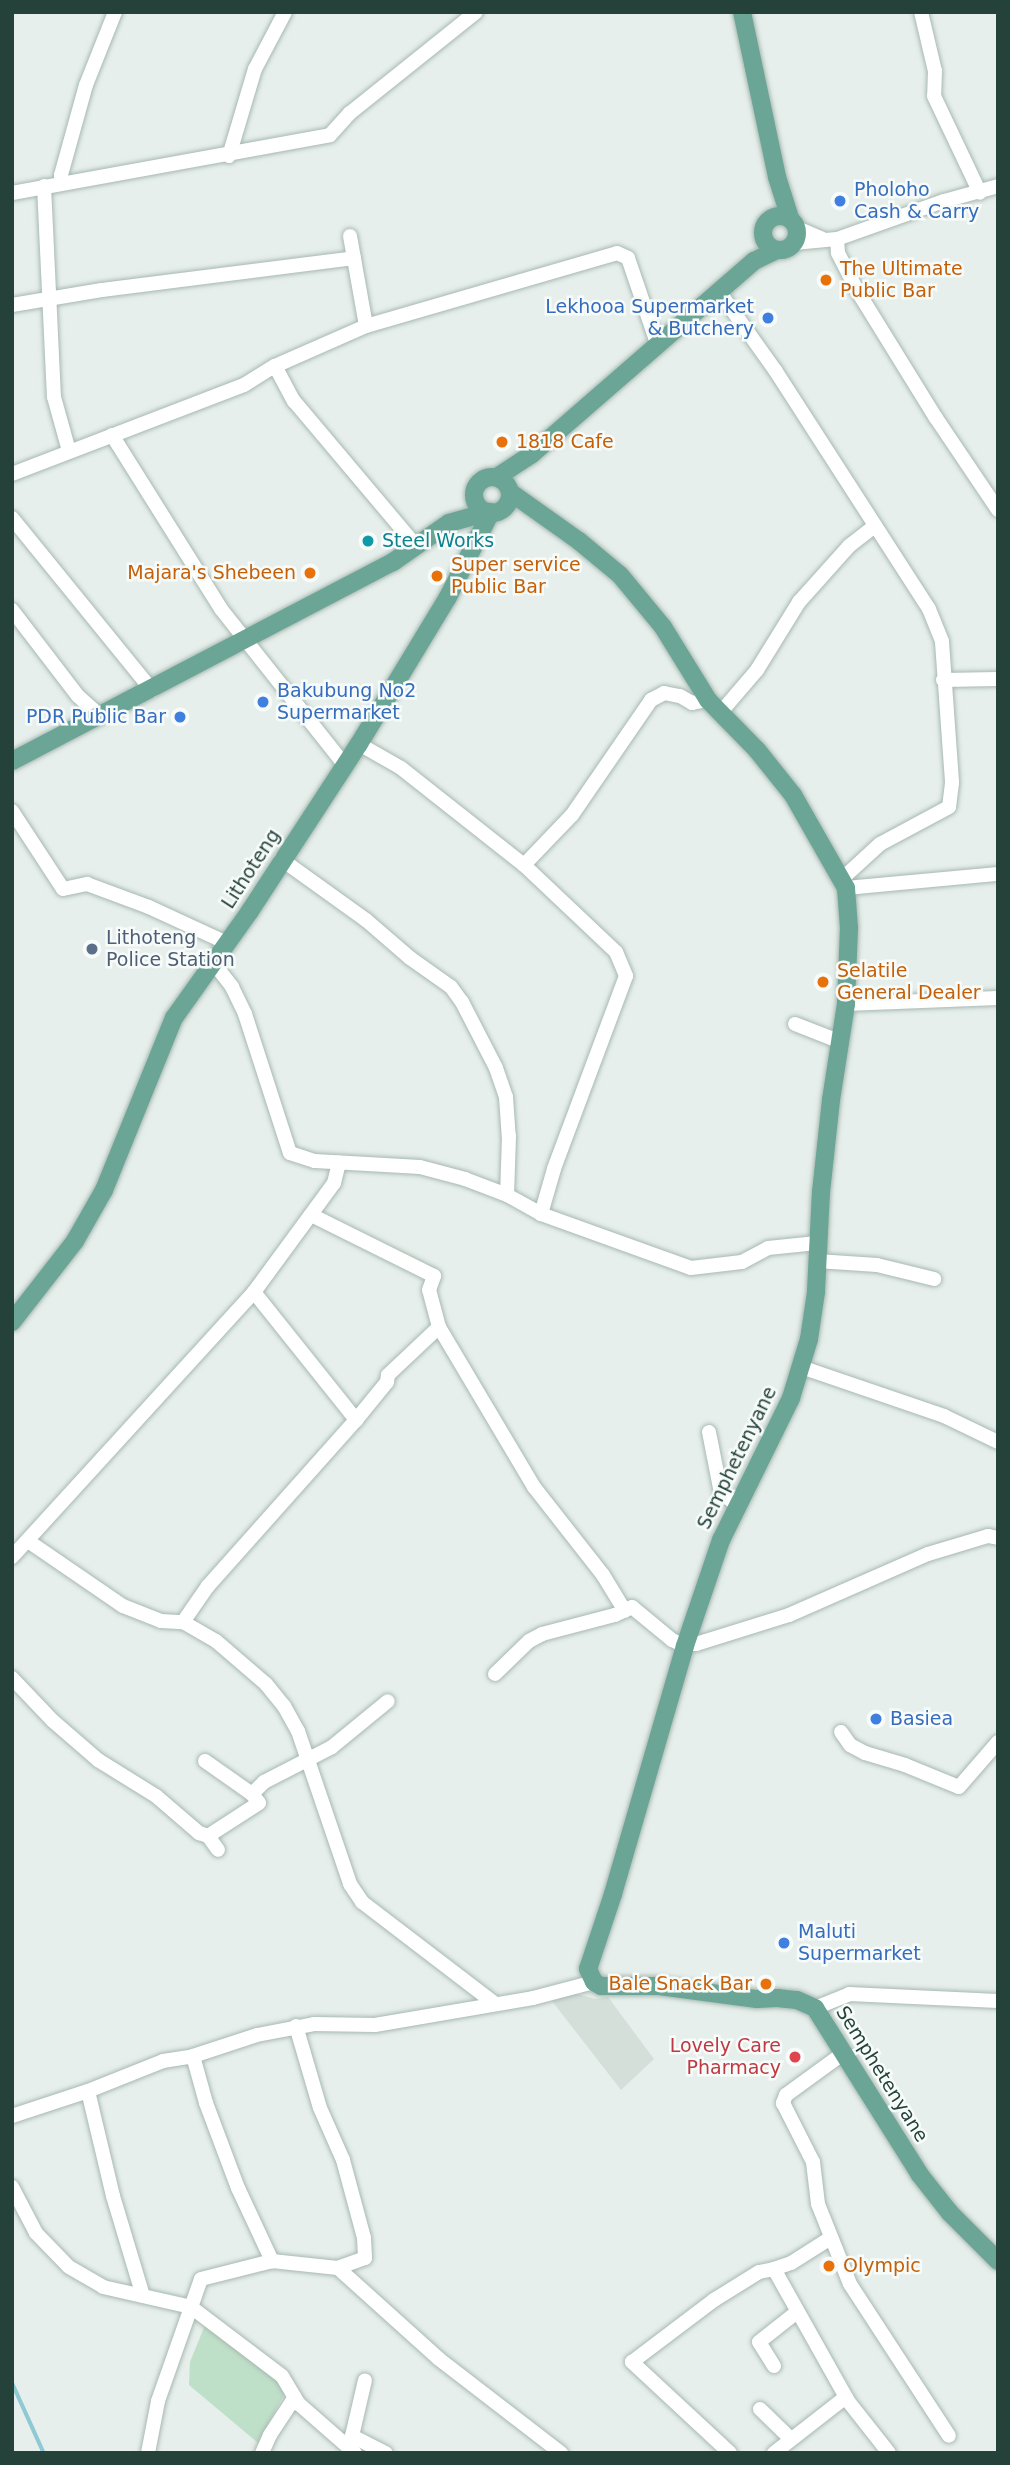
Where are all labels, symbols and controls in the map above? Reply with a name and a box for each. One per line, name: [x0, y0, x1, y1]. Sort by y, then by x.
place label: Pholoho Cash & Carry: [854, 179, 979, 223]
marker: Pholoho Cash & Carry: [832, 193, 848, 209]
place label: The Ultimate Public Bar: [840, 258, 963, 302]
marker: The Ultimate Public Bar: [818, 272, 834, 288]
place label: Lekhooa Supermarket & Butchery: [545, 296, 754, 340]
marker: Lekhooa Supermarket & Butchery: [760, 310, 776, 326]
place label: 1818 Cafe: [516, 431, 614, 453]
marker: 1818 Cafe: [494, 434, 510, 450]
place label: Steel Works: [382, 530, 494, 552]
marker: Steel Works: [360, 533, 376, 549]
place label: Super service Public Bar: [451, 554, 581, 598]
place label: Majara's Shebeen: [127, 562, 296, 584]
marker: Majara's Shebeen: [302, 565, 318, 581]
marker: Super service Public Bar: [429, 568, 445, 584]
place label: Bakubung No2 Supermarket: [277, 680, 416, 724]
marker: Bakubung No2 Supermarket: [255, 694, 271, 710]
place label: PDR Public Bar: [26, 706, 166, 728]
marker: PDR Public Bar: [172, 709, 188, 725]
street label: Lithoteng: [217, 825, 285, 913]
place label: Lithoteng Police Station: [106, 927, 235, 971]
marker: Lithoteng Police Station: [84, 941, 100, 957]
place label: Selatile General Dealer: [837, 960, 981, 1004]
marker: Selatile General Dealer: [815, 974, 831, 990]
street label: Semphetenyane: [693, 1383, 781, 1533]
place label: Basiea: [890, 1708, 953, 1730]
marker: Basiea: [868, 1711, 884, 1727]
place label: Maluti Supermarket: [798, 1921, 921, 1965]
marker: Maluti Supermarket: [776, 1935, 792, 1951]
place label: Bale Snack Bar: [609, 1973, 752, 1995]
marker: Bale Snack Bar: [758, 1976, 774, 1992]
street label: Semphetenyane: [831, 2002, 933, 2146]
place label: Lovely Care Pharmacy: [670, 2035, 781, 2079]
marker: Lovely Care Pharmacy: [787, 2049, 803, 2065]
place label: Olympic: [843, 2255, 921, 2277]
marker: Olympic: [821, 2258, 837, 2274]

